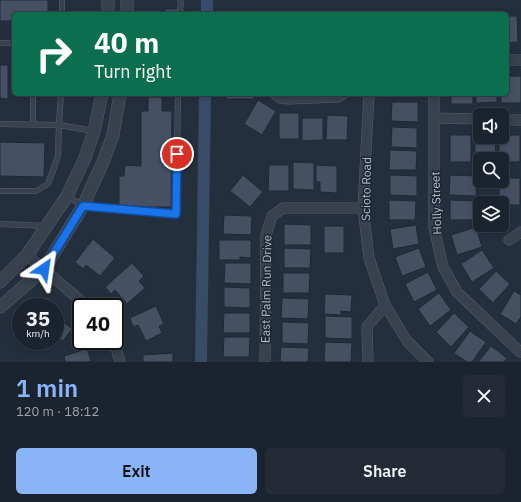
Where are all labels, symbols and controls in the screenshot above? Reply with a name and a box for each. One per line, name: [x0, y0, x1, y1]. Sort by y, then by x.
text: 40 m: [94, 24, 159, 61]
icon: right: [28, 28, 80, 80]
text: Turn right: [94, 60, 172, 83]
map controls: [473, 108, 509, 232]
button: sound: [473, 108, 509, 144]
pin: [160, 137, 194, 171]
icon: arrive: [166, 143, 188, 165]
button: search: [473, 152, 509, 188]
street label: Scioto Road: [358, 157, 374, 221]
street label: Holly Street: [427, 171, 445, 235]
button: layers: [473, 196, 509, 232]
street label: East Palm Run Drive: [258, 234, 274, 343]
position arrow: [23, 248, 65, 290]
speed limit sign: 40: [72, 298, 124, 350]
text: 35: [26, 305, 50, 332]
text: km/h: [26, 327, 50, 340]
text: 1 min: [16, 372, 78, 404]
button: close: [463, 375, 505, 417]
text: 120 m · 18:12: [16, 403, 99, 420]
button: Exit: [16, 448, 257, 494]
button: Share: [265, 448, 505, 494]

